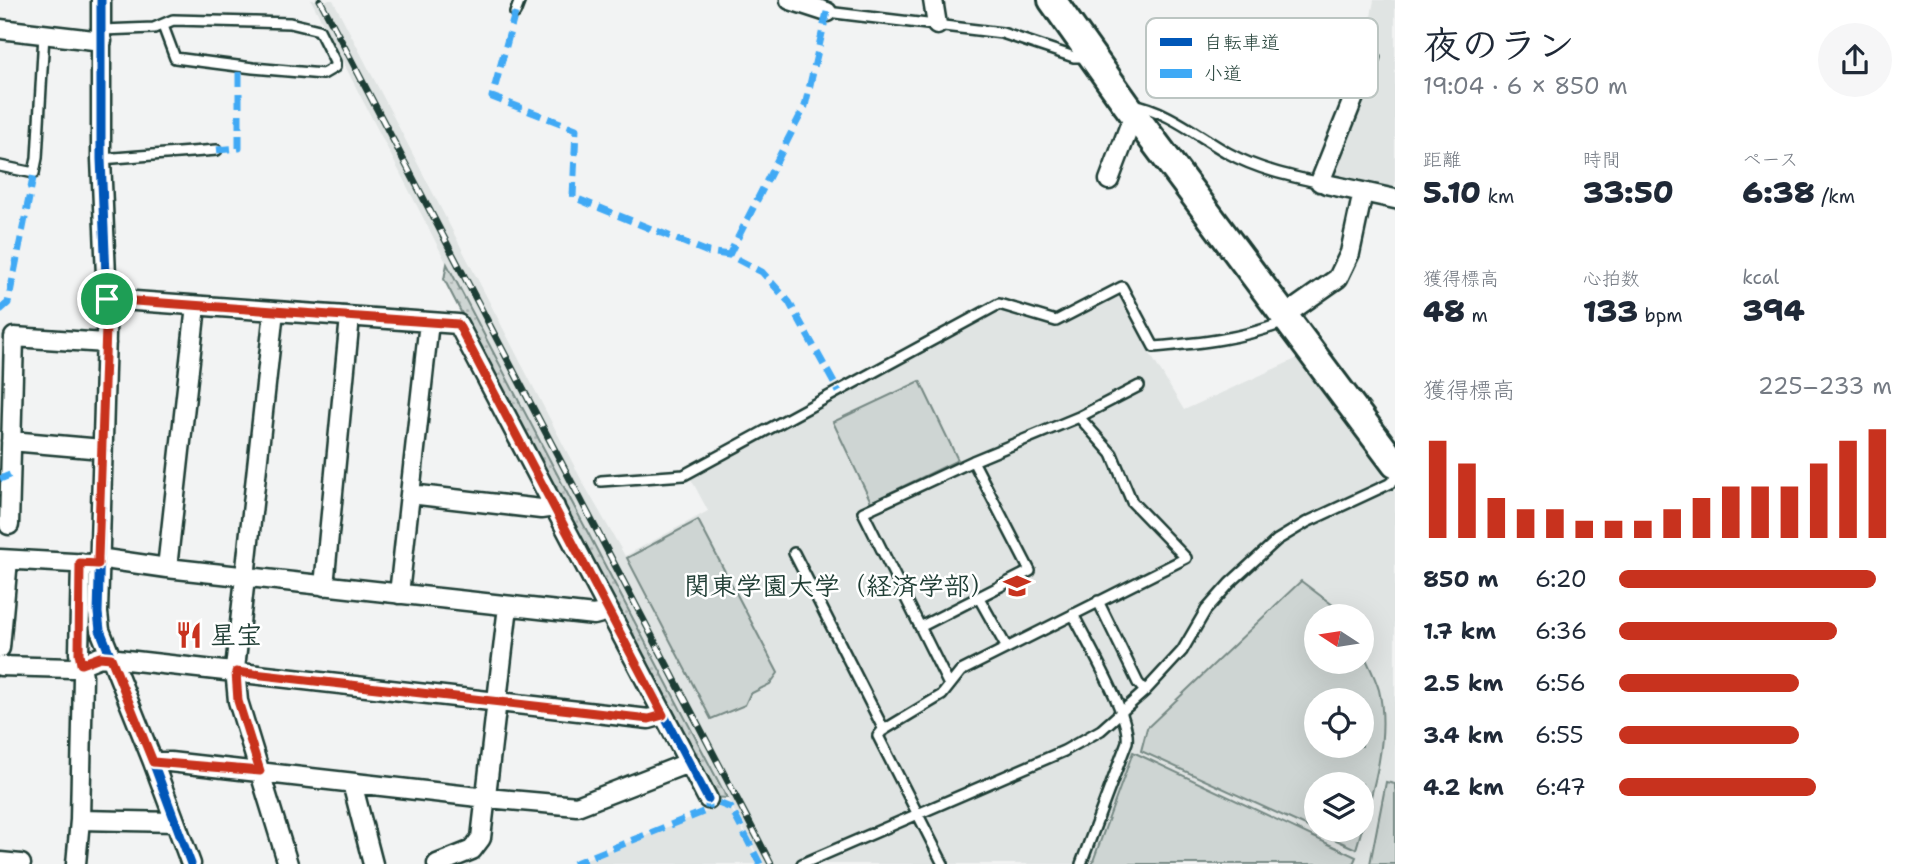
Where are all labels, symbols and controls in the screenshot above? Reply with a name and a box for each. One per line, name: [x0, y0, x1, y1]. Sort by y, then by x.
legend: [1146, 18, 1378, 98]
text: 夜のラン: [1423, 19, 1575, 70]
button: share: [1818, 23, 1892, 97]
text: 自転車道: [1204, 30, 1280, 55]
text: 小道: [1204, 61, 1242, 86]
text: 19:04 · 6 × 850 m: [1423, 71, 1628, 101]
text: 距離: [1423, 147, 1461, 172]
text: 時間: [1583, 147, 1621, 172]
text: ペース: [1742, 147, 1798, 172]
text: 5.10: [1423, 172, 1481, 213]
text: 33:50: [1583, 172, 1674, 213]
text: 6:38: [1742, 172, 1815, 213]
text: km: [1481, 184, 1515, 209]
text: /km: [1815, 184, 1855, 209]
text: kcal: [1742, 265, 1779, 290]
text: 獲得標高: [1423, 266, 1499, 291]
text: 心拍数: [1583, 266, 1640, 291]
pin: [77, 269, 137, 329]
icon: arrive: [88, 280, 126, 318]
text: 394: [1742, 290, 1805, 331]
text: 48: [1423, 291, 1465, 332]
text: 133: [1583, 291, 1638, 332]
text: m: [1465, 303, 1488, 328]
text: bpm: [1638, 303, 1683, 328]
text: 225–233 m: [1758, 371, 1892, 401]
text: 獲得標高: [1423, 375, 1515, 405]
text: 850 m: [1423, 564, 1498, 594]
text: 6:20: [1535, 564, 1587, 594]
place label: 関東学園大学（経済学部）: [684, 568, 996, 603]
school or university icon: 関東学園大学（経済学部）: [1002, 571, 1032, 601]
north arrow: [1304, 604, 1374, 674]
map controls: [1304, 604, 1374, 842]
text: 1.7 km: [1423, 616, 1496, 646]
text: 6:36: [1535, 616, 1587, 646]
place label: 星宝: [210, 617, 262, 652]
restaurant icon: 星宝: [174, 620, 204, 650]
text: 2.5 km: [1423, 668, 1504, 698]
text: 6:56: [1535, 668, 1586, 698]
button: locate: [1304, 688, 1374, 758]
text: 3.4 km: [1423, 720, 1503, 750]
text: 6:55: [1535, 720, 1584, 750]
button: layers: [1304, 772, 1374, 842]
text: 4.2 km: [1423, 772, 1504, 802]
text: 6:47: [1535, 772, 1586, 802]

